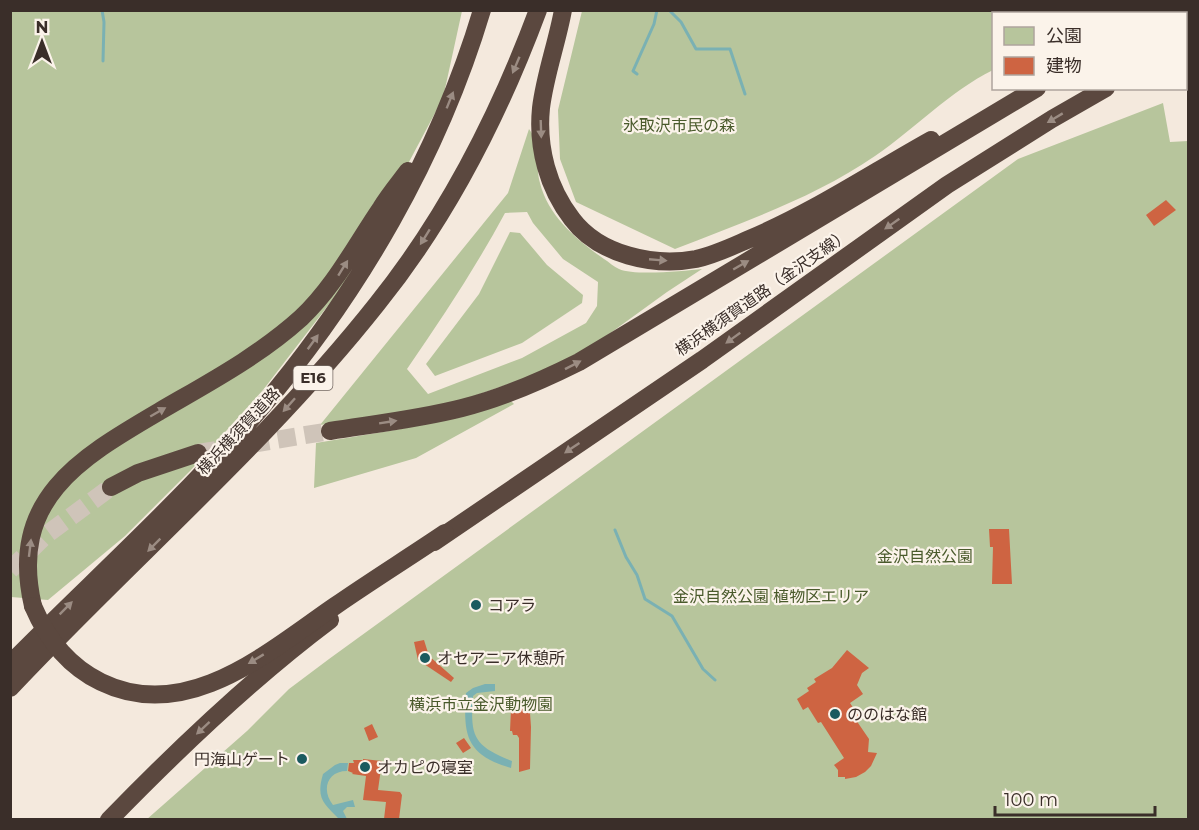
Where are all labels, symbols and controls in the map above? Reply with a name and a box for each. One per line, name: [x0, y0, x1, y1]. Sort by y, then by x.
north arrow: [12, 12, 72, 72]
legend: [992, 12, 1187, 90]
text: N: [36, 18, 48, 37]
text: 公園: [1046, 25, 1082, 47]
text: 建物: [1046, 55, 1082, 77]
one-way arrow: [511, 56, 521, 74]
one-way arrow: [445, 90, 455, 108]
one-way arrow: [1047, 112, 1063, 123]
park label: 氷取沢市民の森: [623, 116, 735, 135]
one-way arrow: [537, 120, 546, 139]
one-way arrow: [884, 218, 900, 230]
street label: 横浜横須賀道路（金沢支線）: [672, 225, 853, 360]
one-way arrow: [419, 229, 430, 245]
one-way arrow: [648, 255, 667, 265]
one-way arrow: [338, 260, 349, 276]
one-way arrow: [733, 260, 750, 270]
one-way arrow: [726, 332, 742, 344]
one-way arrow: [307, 334, 319, 350]
one-way arrow: [565, 360, 582, 370]
road number: E16: [294, 366, 332, 390]
street label: 横浜横須賀道路: [193, 384, 284, 479]
one-way arrow: [282, 397, 296, 412]
one-way arrow: [150, 407, 166, 418]
one-way arrow: [379, 418, 398, 427]
one-way arrow: [564, 442, 580, 453]
one-way arrow: [147, 537, 161, 551]
one-way arrow: [25, 538, 34, 557]
park label: 金沢自然公園: [877, 547, 973, 566]
park label: 金沢自然公園 植物区エリア: [673, 587, 869, 606]
place label: コアラ: [488, 596, 536, 615]
marker: コアラ: [469, 598, 483, 612]
one-way arrow: [59, 601, 73, 615]
place label: オセアニア休憩所: [437, 649, 565, 668]
marker: オセアニア休憩所: [418, 651, 432, 665]
one-way arrow: [248, 653, 265, 664]
park label: 横浜市立金沢動物園: [409, 695, 553, 714]
place label: ののはな館: [847, 705, 927, 724]
marker: ののはな館: [828, 707, 842, 721]
one-way arrow: [196, 721, 211, 734]
place label: 円海山ゲート: [194, 750, 290, 769]
marker: 円海山ゲート: [295, 752, 309, 766]
place label: オカピの寝室: [377, 758, 473, 777]
marker: オカピの寝室: [358, 760, 372, 774]
scale bar: [995, 779, 1156, 817]
text: 100 m: [1004, 789, 1058, 811]

